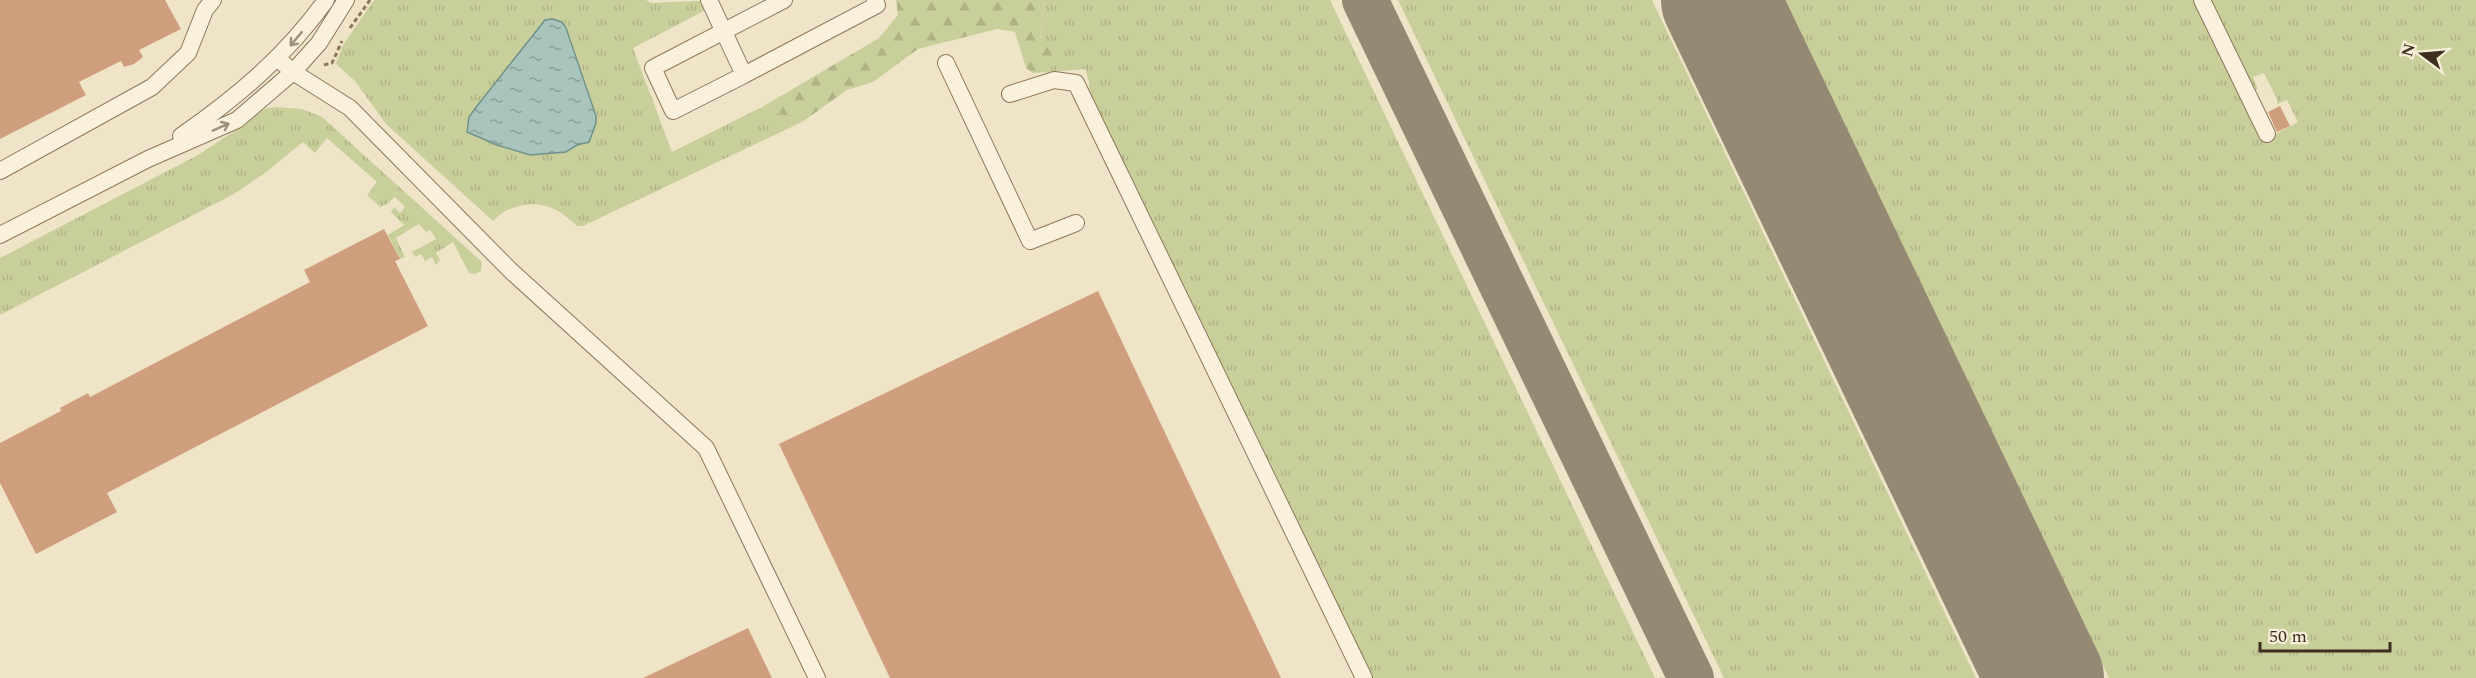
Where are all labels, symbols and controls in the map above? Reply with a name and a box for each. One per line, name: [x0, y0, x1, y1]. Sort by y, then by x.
north arrow: [2392, 24, 2452, 84]
one-way arrow: [290, 31, 303, 47]
text: N: [2395, 41, 2422, 60]
one-way arrow: [212, 120, 230, 131]
scale bar: [2260, 615, 2390, 653]
text: 50 m: [2269, 623, 2307, 650]

